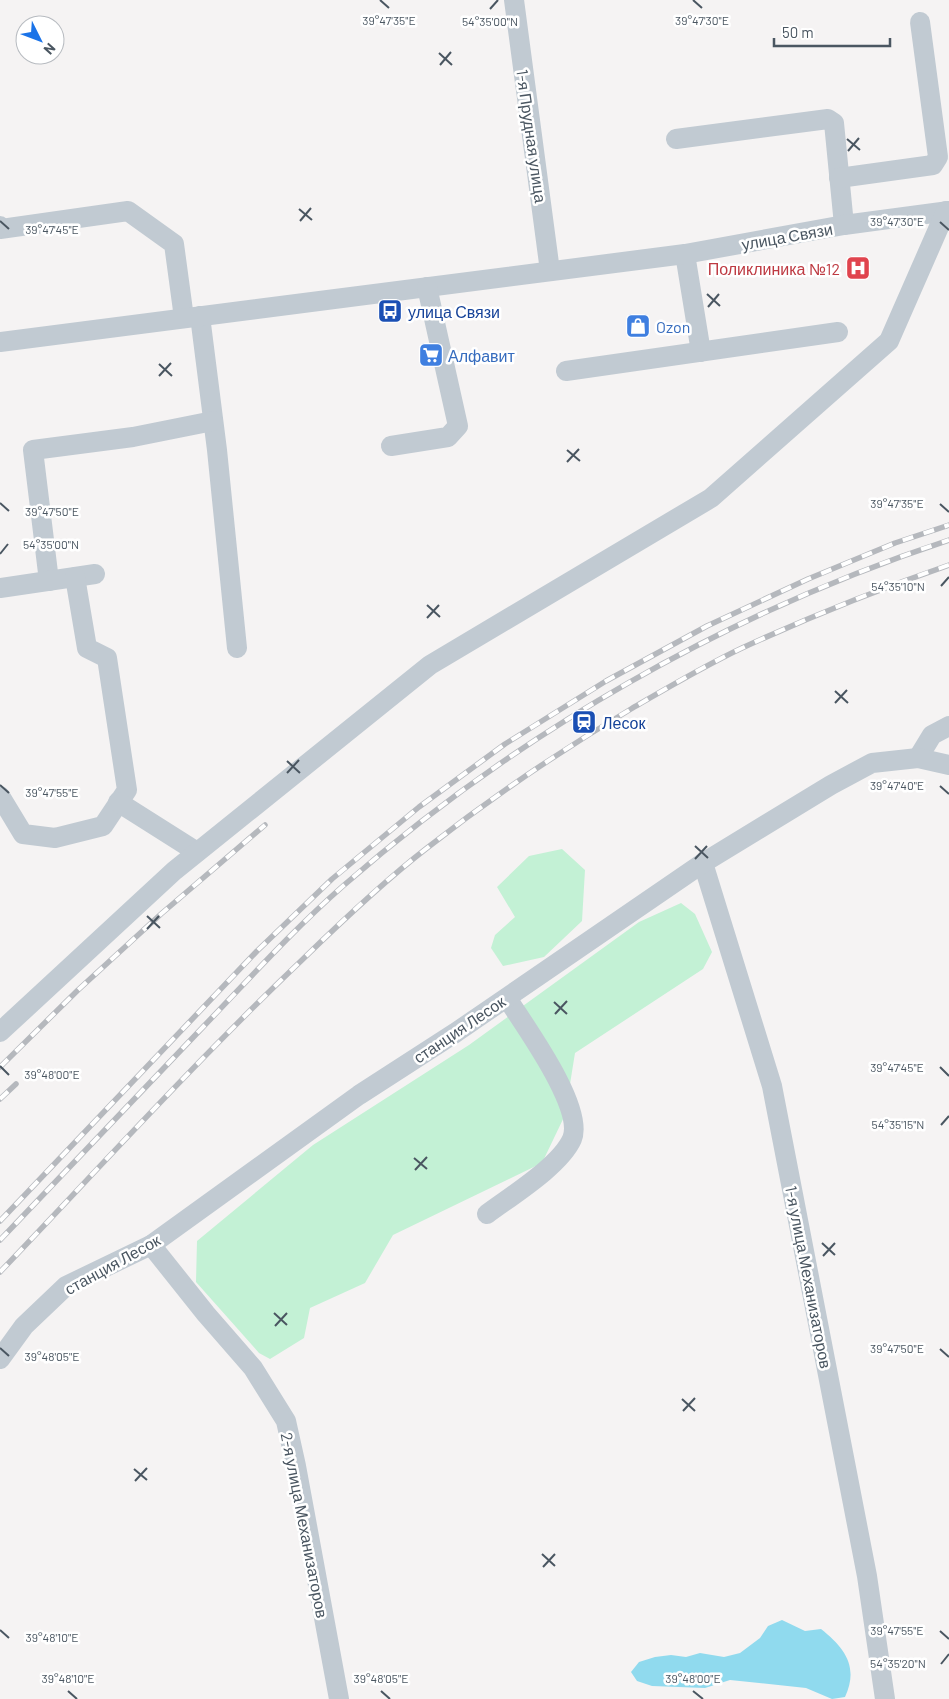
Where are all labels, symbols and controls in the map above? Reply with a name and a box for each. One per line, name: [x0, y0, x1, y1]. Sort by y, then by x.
text: 39°47'35"E: [362, 13, 416, 27]
text: 39°47'30"E: [675, 13, 729, 27]
text: 54°35'00"N: [462, 14, 518, 28]
north arrow: [15, 15, 65, 65]
scale bar: [774, 15, 890, 47]
text: 50 m: [782, 23, 814, 41]
text: N: [41, 40, 59, 58]
street label: 1-я Прудная улица: [513, 68, 551, 204]
text: 39°47'30"E: [870, 214, 924, 228]
street label: улица Связи: [740, 219, 834, 253]
text: 39°47'45"E: [25, 222, 79, 236]
hospital icon: Поликлиника №12: [845, 255, 871, 281]
place label: Поликлиника №12: [708, 259, 840, 278]
bus stop icon: улица Связи: [377, 298, 403, 324]
place label: улица Связи: [408, 302, 500, 321]
shop icon: Ozon: [625, 313, 651, 339]
place label: Ozon: [656, 317, 690, 336]
supermarket icon: Алфавит: [418, 342, 444, 368]
place label: Алфавит: [448, 346, 516, 365]
text: 39°47'35"E: [870, 496, 924, 510]
text: 39°47'50"E: [25, 504, 79, 518]
text: 54°35'00"N: [23, 537, 79, 551]
text: 54°35'10"N: [871, 579, 925, 593]
station icon: Лесок: [571, 709, 597, 735]
place label: Лесок: [602, 713, 646, 732]
text: 39°47'40"E: [870, 778, 924, 792]
text: 39°47'55"E: [25, 785, 79, 799]
street label: станция Лесок: [410, 991, 509, 1067]
text: 39°47'45"E: [870, 1060, 924, 1074]
text: 39°48'00"E: [24, 1067, 80, 1081]
text: 54°35'15"N: [872, 1117, 924, 1131]
street label: 1-я улица Механизаторов: [782, 1184, 836, 1370]
street label: станция Лесок: [61, 1229, 164, 1298]
text: 39°47'50"E: [870, 1341, 924, 1355]
text: 39°48'05"E: [25, 1349, 79, 1363]
street label: 2-я улица Механизаторов: [278, 1431, 332, 1619]
text: 39°47'55"E: [870, 1623, 924, 1637]
text: 39°48'10"E: [26, 1630, 78, 1644]
text: 54°35'20"N: [870, 1656, 926, 1670]
text: 39°48'10"E: [42, 1671, 94, 1685]
text: 39°48'05"E: [354, 1671, 408, 1685]
text: 39°48'00"E: [665, 1671, 721, 1685]

